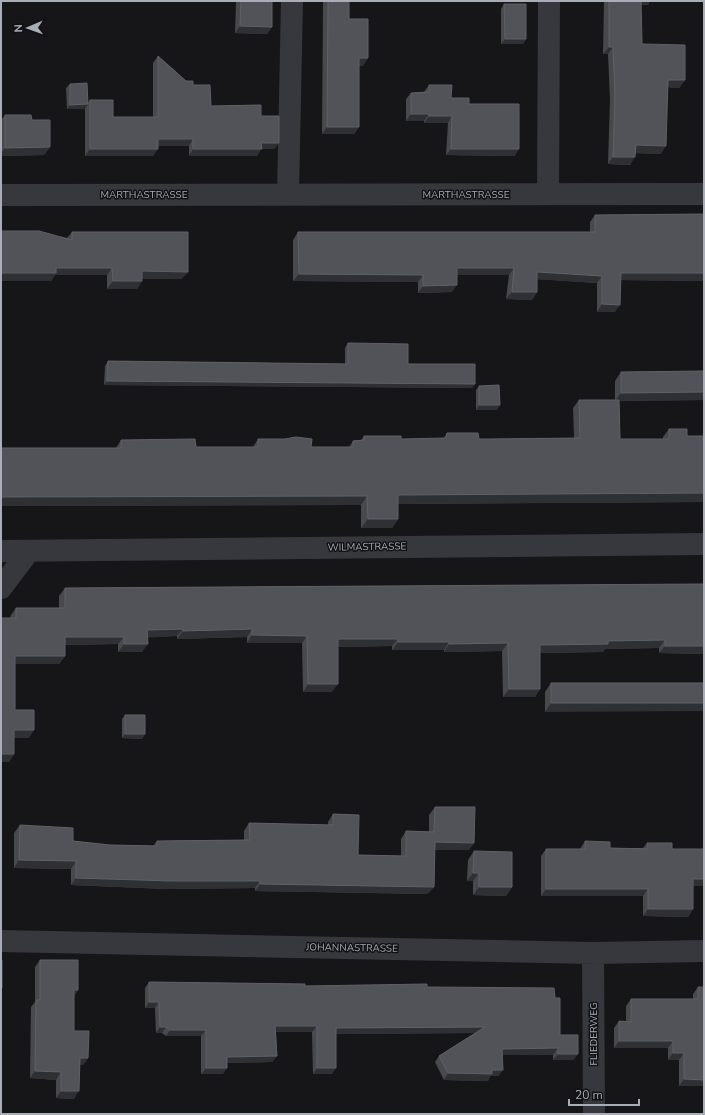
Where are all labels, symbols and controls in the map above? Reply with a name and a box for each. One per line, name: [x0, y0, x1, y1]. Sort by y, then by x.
north arrow: [8, 8, 48, 48]
text: N: [11, 24, 26, 33]
street label: MARTHASTRASSE: [100, 188, 188, 202]
street label: MARTHASTRASSE: [422, 188, 510, 202]
street label: WILMASTRASSE: [328, 539, 407, 555]
street label: JOHANNASTRASSE: [305, 940, 398, 956]
street label: FLIEDERWEG: [587, 1002, 601, 1066]
scale bar: [569, 1081, 639, 1107]
text: 20 m: [575, 1087, 603, 1103]

